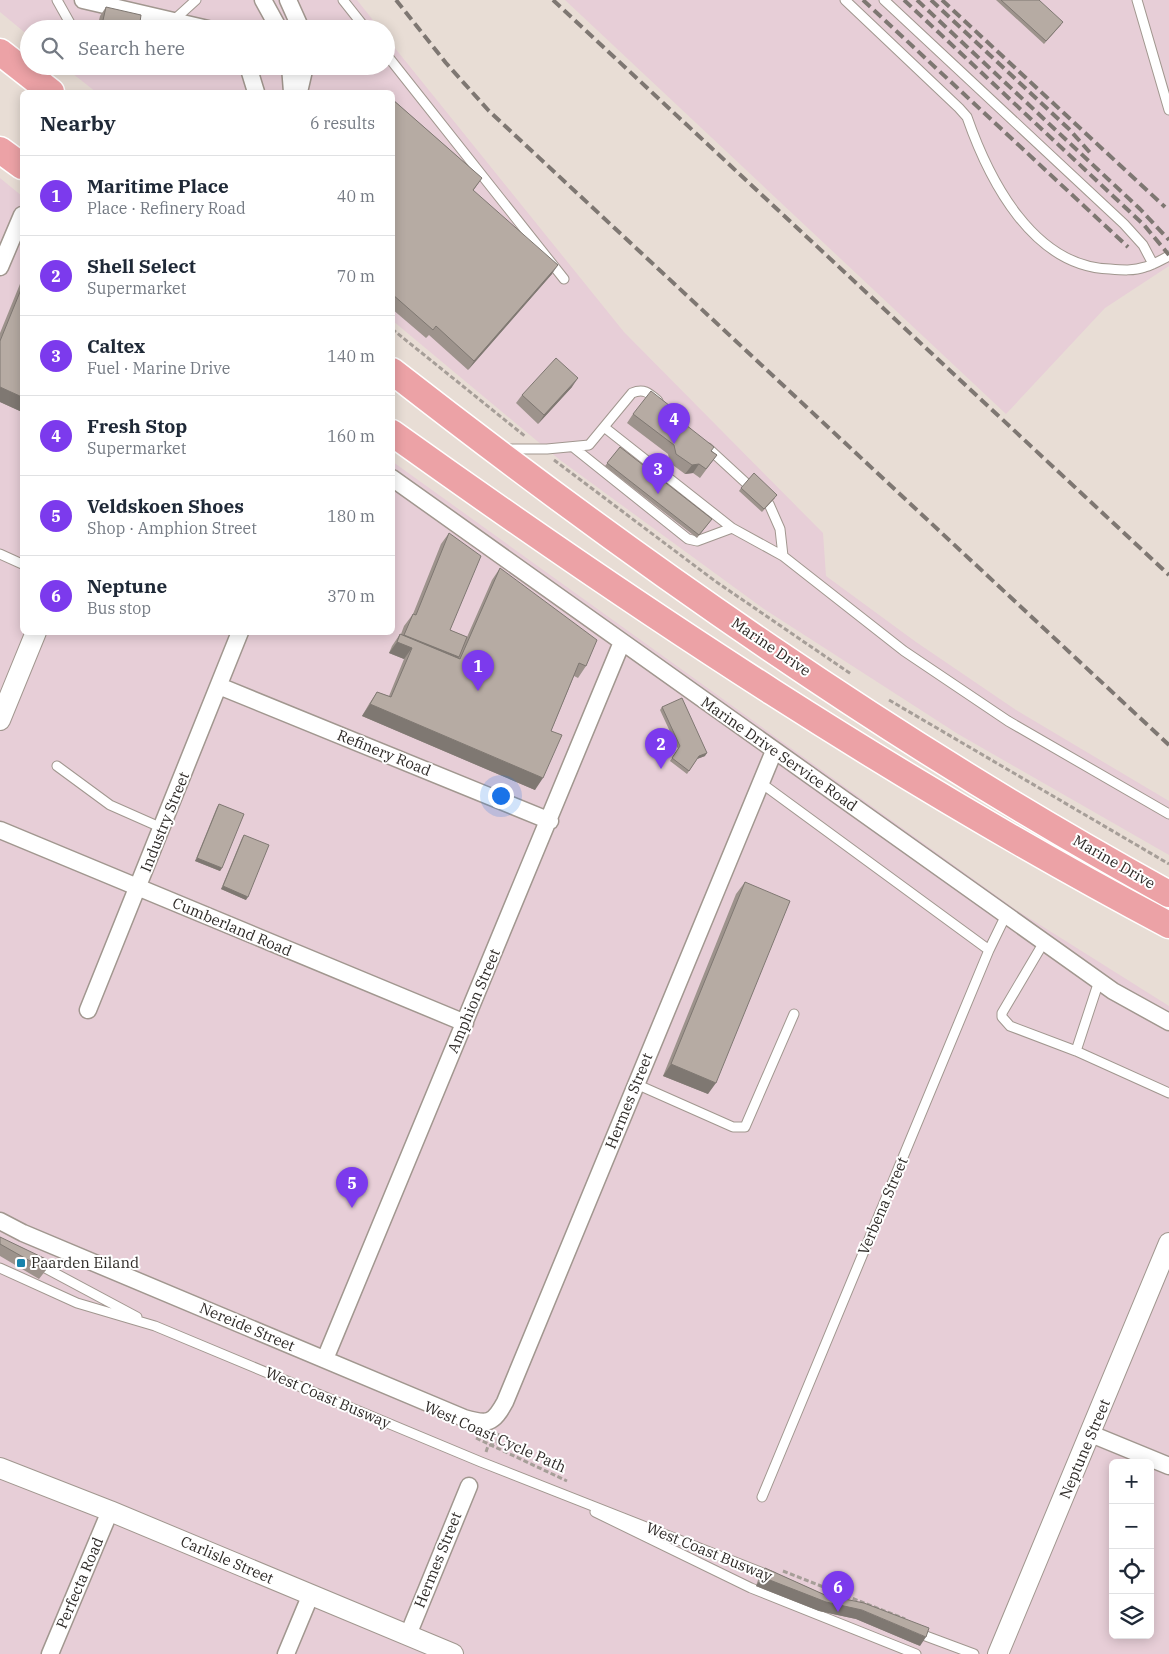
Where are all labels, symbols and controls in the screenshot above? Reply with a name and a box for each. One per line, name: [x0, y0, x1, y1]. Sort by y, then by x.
search box: [20, 20, 395, 75]
icon: search: [38, 34, 66, 62]
text: Search here: [78, 36, 185, 60]
text: Nearby: [40, 109, 116, 137]
text: 6 results: [310, 113, 375, 133]
text: Maritime Place: [87, 174, 229, 198]
text: 1: [51, 186, 61, 206]
text: 40 m: [337, 186, 375, 206]
text: Place · Refinery Road: [87, 198, 246, 218]
text: Shell Select: [87, 254, 196, 278]
text: 2: [51, 266, 61, 286]
text: 70 m: [337, 266, 375, 286]
text: Supermarket: [87, 278, 186, 298]
text: Caltex: [87, 334, 145, 358]
text: 3: [51, 346, 61, 366]
text: 140 m: [327, 346, 375, 366]
text: Fuel · Marine Drive: [87, 358, 230, 378]
pin: 4: [658, 403, 690, 444]
text: Fresh Stop: [87, 414, 187, 438]
text: 4: [51, 426, 61, 446]
text: 160 m: [327, 426, 375, 446]
text: Supermarket: [87, 438, 186, 458]
pin: 3: [642, 453, 674, 494]
text: Veldskoen Shoes: [87, 494, 244, 518]
text: 5: [51, 506, 61, 526]
text: 180 m: [327, 506, 375, 526]
text: Shop · Amphion Street: [87, 518, 257, 538]
text: Neptune: [87, 574, 167, 598]
text: 6: [51, 586, 61, 606]
text: 370 m: [327, 586, 375, 606]
text: Bus stop: [87, 598, 151, 618]
street label: Marine Drive: [728, 613, 815, 680]
pin: 1: [462, 650, 494, 691]
street label: Marine Drive Service Road: [697, 692, 861, 815]
street label: Refinery Road: [335, 725, 434, 780]
pin: 2: [645, 728, 677, 769]
street label: Industry Street: [136, 769, 193, 875]
your location: [488, 783, 514, 809]
street label: Marine Drive: [1070, 830, 1159, 893]
street label: Cumberland Road: [170, 893, 295, 960]
street label: Amphion Street: [443, 946, 504, 1056]
street label: Hermes Street: [601, 1050, 656, 1152]
street label: Verbena Street: [853, 1154, 912, 1258]
pin: 5: [336, 1167, 368, 1208]
place label: Paarden Eiland: [31, 1253, 139, 1272]
marker: Paarden Eiland: [15, 1257, 27, 1269]
street label: Nereide Street: [197, 1298, 298, 1355]
street label: West Coast Busway: [263, 1363, 394, 1433]
street label: Neptune Street: [1055, 1396, 1114, 1502]
street label: West Coast Cycle Path: [421, 1397, 569, 1476]
map controls: [1109, 1459, 1154, 1639]
button: +: [1109, 1459, 1154, 1504]
button: −: [1109, 1504, 1154, 1549]
street label: Hermes Street: [410, 1509, 465, 1611]
street label: West Coast Busway: [643, 1518, 775, 1585]
street label: Carlisle Street: [178, 1531, 277, 1588]
street label: Perfecta Road: [52, 1534, 107, 1631]
button: locate: [1109, 1549, 1154, 1594]
pin: 6: [822, 1571, 854, 1612]
button: layers: [1109, 1594, 1154, 1639]

